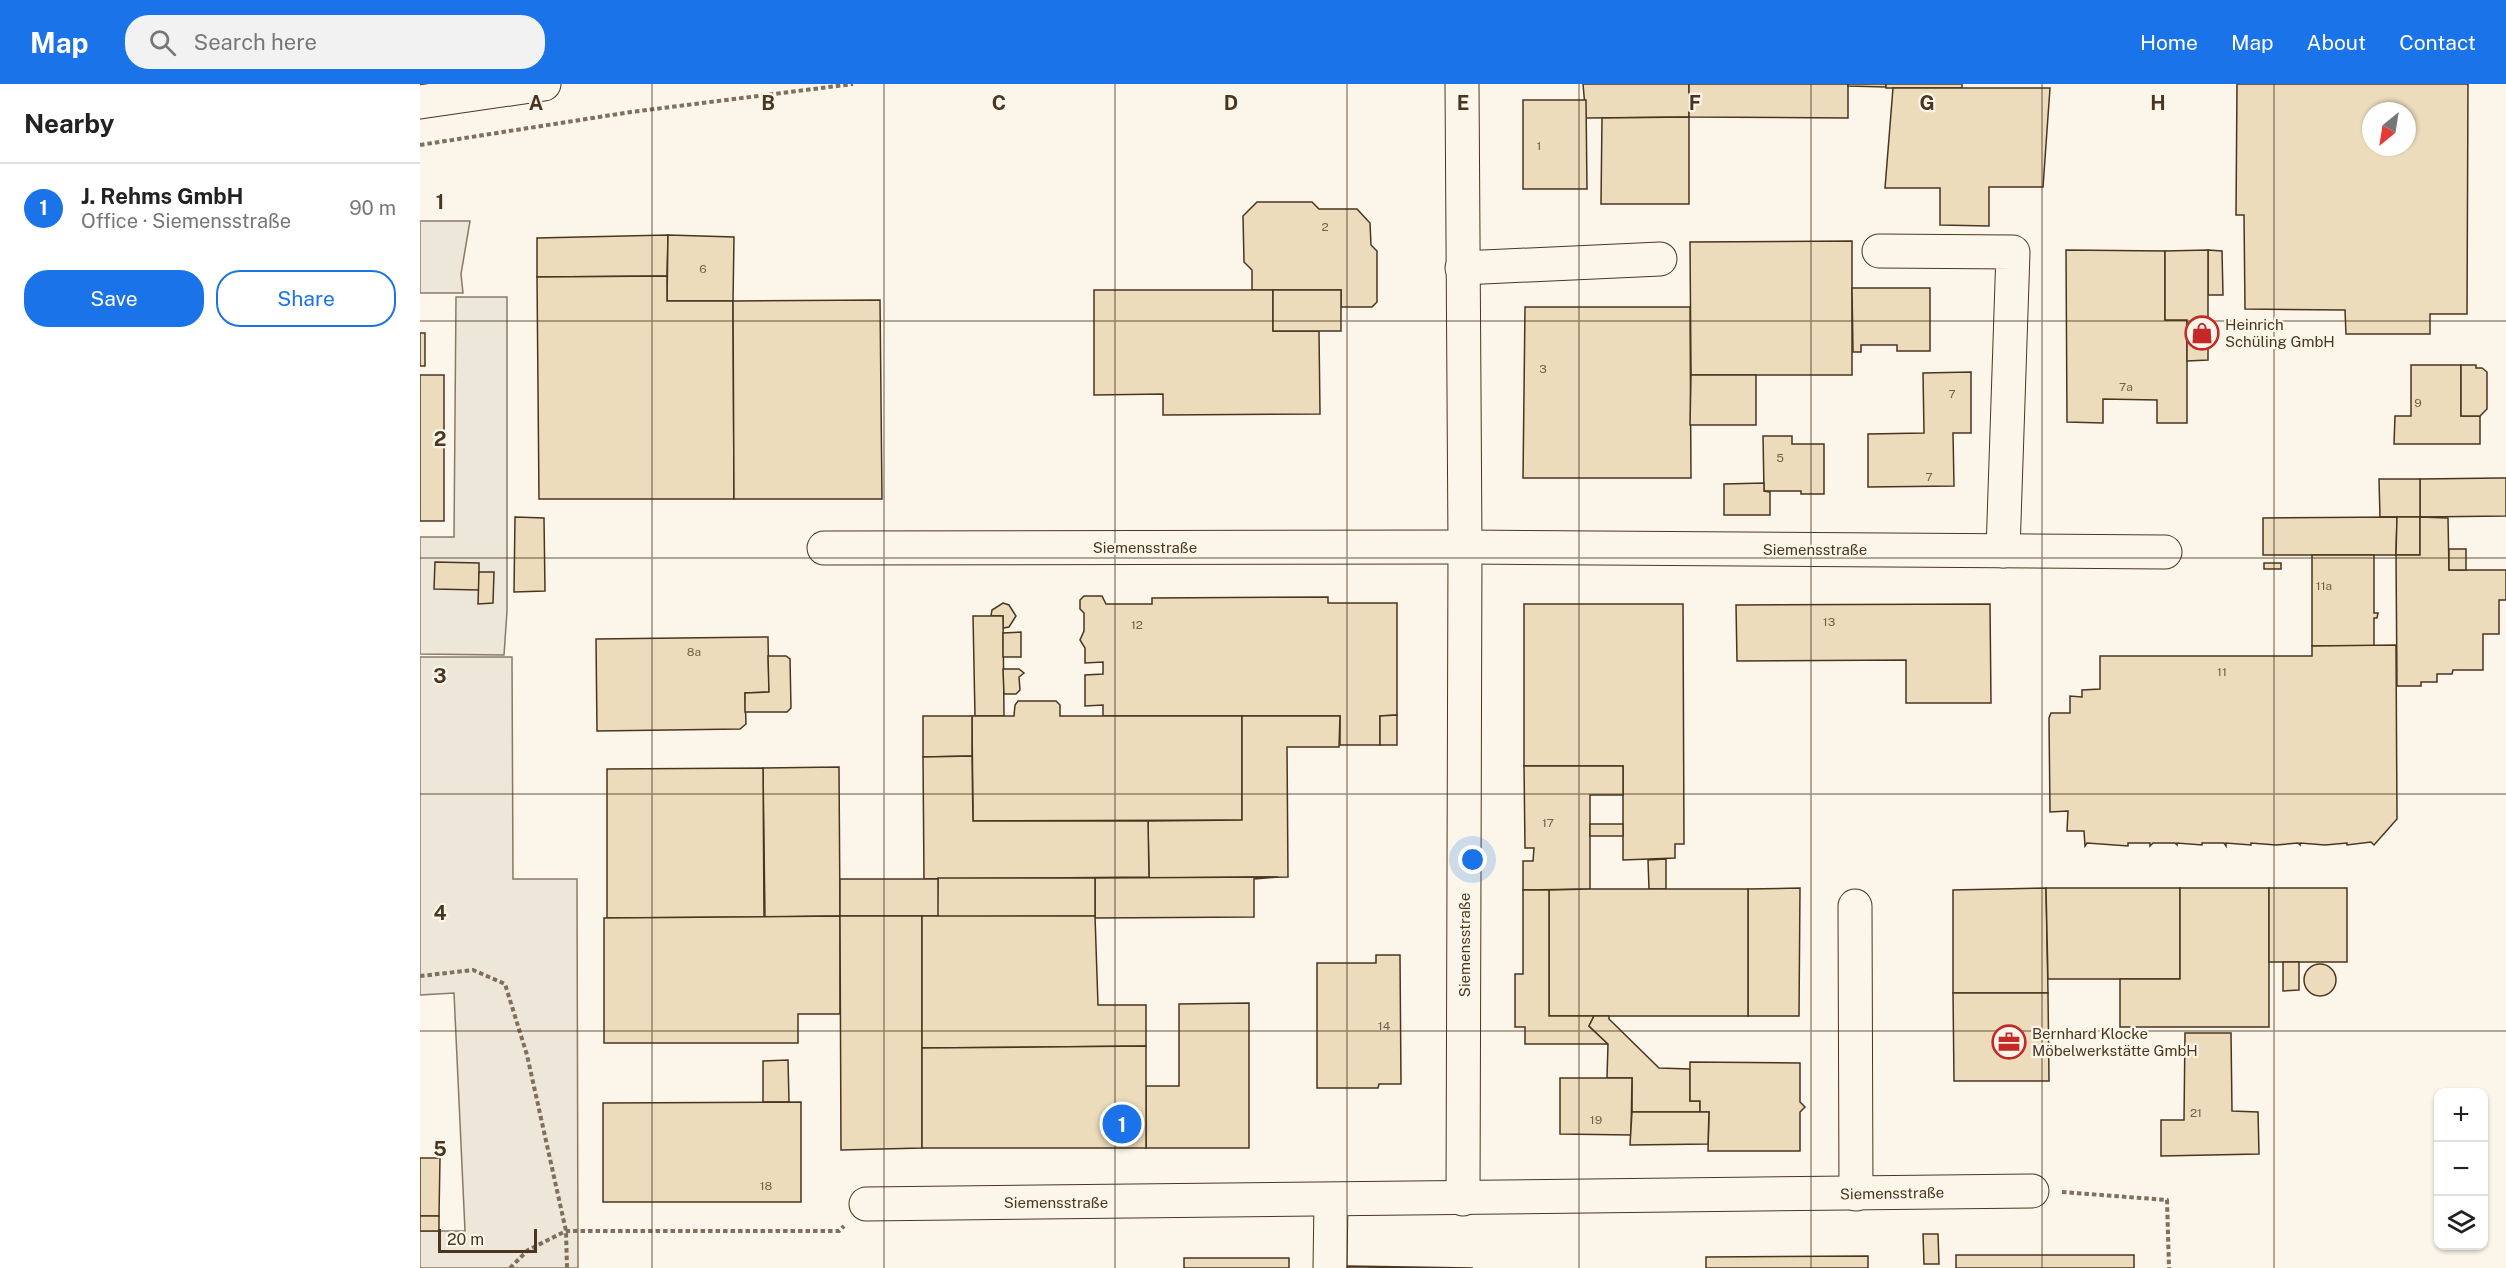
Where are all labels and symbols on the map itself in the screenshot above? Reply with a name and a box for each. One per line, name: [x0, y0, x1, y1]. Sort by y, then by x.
text: A: [529, 91, 543, 115]
text: B: [761, 91, 775, 115]
text: C: [992, 91, 1006, 115]
text: D: [1224, 91, 1238, 115]
text: E: [1457, 91, 1469, 115]
text: F: [1689, 91, 1701, 115]
text: G: [1919, 91, 1935, 115]
text: H: [2150, 91, 2166, 115]
north arrow: [2362, 102, 2416, 156]
house number: 1: [1537, 139, 1541, 153]
text: 1: [436, 190, 444, 214]
house number: 2: [1321, 220, 1329, 234]
house number: 6: [699, 262, 707, 276]
shop icon: Heinrich Schüling GmbH: [2184, 315, 2220, 351]
place label: Heinrich Schüling GmbH: [2225, 316, 2335, 350]
house number: 3: [1539, 362, 1547, 376]
house number: 7a: [2119, 380, 2133, 394]
house number: 7: [1948, 387, 1956, 401]
house number: 9: [2414, 396, 2422, 410]
text: 2: [434, 427, 446, 451]
house number: 5: [1776, 451, 1784, 465]
house number: 7: [1925, 470, 1933, 484]
street label: Siemensstraße: [1093, 539, 1197, 556]
street label: Siemensstraße: [1763, 541, 1867, 558]
house number: 11a: [2316, 579, 2332, 593]
house number: 13: [1823, 615, 1835, 629]
house number: 12: [1131, 618, 1143, 632]
house number: 8a: [687, 645, 701, 659]
text: 3: [433, 664, 447, 688]
house number: 11: [2217, 665, 2227, 679]
house number: 17: [1542, 816, 1554, 830]
your location: [1458, 845, 1487, 874]
street label: Siemensstraße: [1456, 893, 1473, 997]
text: 4: [433, 901, 447, 925]
house number: 14: [1378, 1019, 1391, 1033]
office icon: Bernhard Klocke Möbelwerkstätte GmbH: [1991, 1024, 2027, 1060]
place label: Bernhard Klocke Möbelwerkstätte GmbH: [2032, 1025, 2198, 1059]
pin: 1: [1102, 1102, 1142, 1146]
house number: 21: [2190, 1106, 2202, 1120]
house number: 19: [1590, 1113, 1602, 1127]
text: 5: [433, 1137, 447, 1161]
house number: 18: [760, 1179, 773, 1193]
street label: Siemensstraße: [1840, 1184, 1944, 1202]
street label: Siemensstraße: [1004, 1194, 1108, 1211]
scale bar: [438, 1226, 537, 1254]

